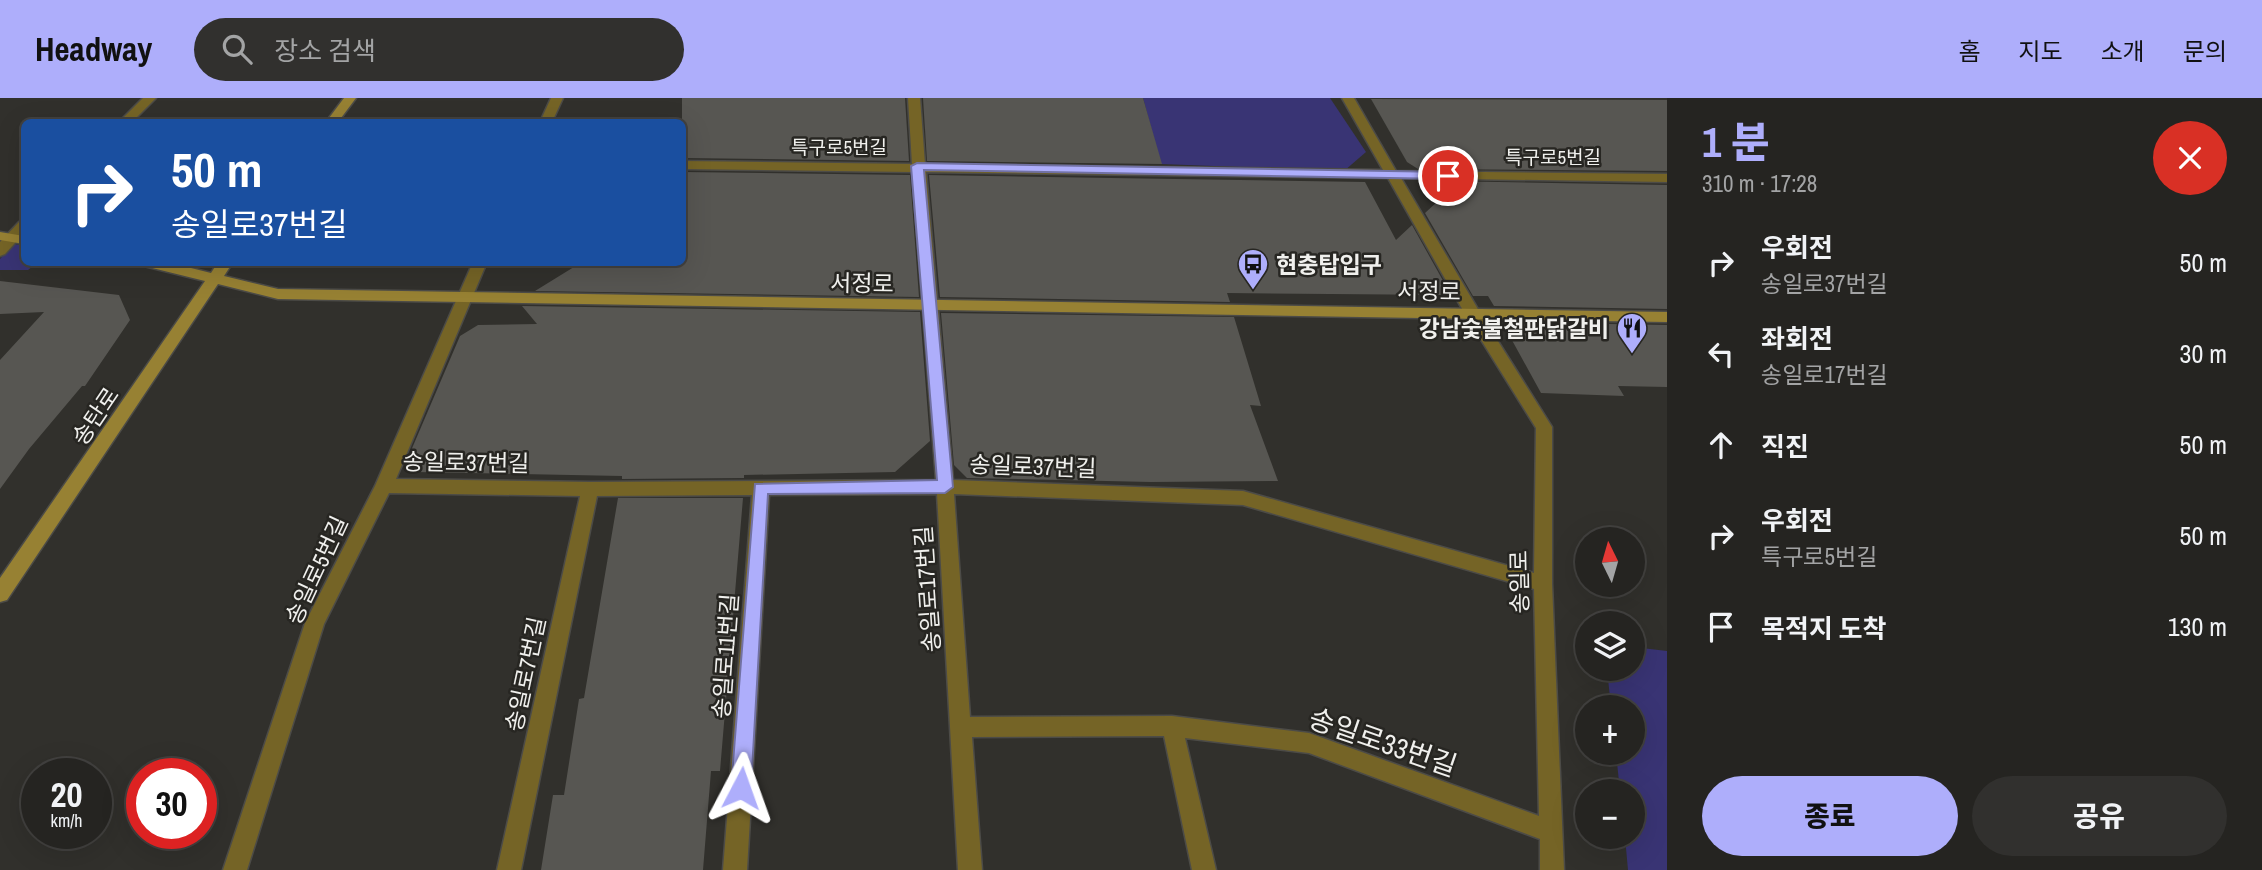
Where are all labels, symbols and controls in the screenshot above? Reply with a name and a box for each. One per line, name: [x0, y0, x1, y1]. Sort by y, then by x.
search box: [194, 18, 684, 81]
text: Headway: [35, 27, 152, 71]
icon: search: [218, 30, 256, 68]
text: 장소 검색: [274, 33, 376, 68]
text: 홈: [1958, 35, 1980, 67]
text: 지도: [2018, 35, 2063, 67]
text: 소개: [2101, 35, 2145, 67]
text: 문의: [2183, 35, 2227, 67]
text: 1 분: [1702, 114, 1769, 170]
button: close: [2153, 121, 2227, 195]
street label: 특구로5번길: [791, 134, 887, 160]
text: 50 m: [171, 136, 263, 202]
street label: 특구로5번길: [1505, 144, 1601, 170]
pin: [1418, 146, 1478, 206]
icon: right: [56, 147, 147, 238]
icon: arrive: [1429, 157, 1467, 195]
text: 310 m · 17:28: [1702, 168, 1817, 199]
text: 송일로37번길: [171, 203, 347, 246]
text: 우회전: [1761, 230, 1833, 265]
icon: right: [1702, 244, 1740, 282]
text: 50 m: [2180, 245, 2227, 280]
bus stop icon: 현충탑입구: [1236, 247, 1270, 291]
place label: 현충탑입구: [1276, 249, 1382, 280]
street label: 서정로: [830, 267, 894, 299]
text: 송일로37번길: [1761, 268, 1888, 299]
street label: 서정로: [1397, 275, 1461, 307]
restaurant icon: 강남숯불철판닭갈비: [1615, 311, 1649, 355]
place label: 강남숯불철판닭갈비: [1419, 313, 1609, 344]
text: 좌회전: [1761, 321, 1833, 356]
icon: left: [1702, 335, 1740, 373]
text: 30 m: [2180, 336, 2227, 371]
text: 송일로17번길: [1761, 359, 1888, 390]
street label: 송탄로: [64, 381, 126, 451]
icon: ahead: [1702, 426, 1740, 464]
text: 50 m: [2180, 427, 2227, 462]
text: 직진: [1761, 429, 1809, 464]
street label: 송일로37번길: [402, 445, 530, 479]
street label: 송일로37번길: [969, 448, 1097, 484]
text: 우회전: [1761, 503, 1833, 538]
street label: 송일로5번길: [277, 511, 355, 629]
icon: right: [1702, 517, 1740, 555]
text: 50 m: [2180, 518, 2227, 553]
street label: 송일로17번길: [907, 525, 947, 653]
north arrow: [1575, 527, 1645, 597]
map controls: [1575, 527, 1645, 849]
text: 특구로5번길: [1761, 541, 1877, 572]
street label: 송일로: [1503, 550, 1535, 614]
street label: 송일로11번길: [705, 592, 745, 720]
icon: arrive: [1702, 608, 1740, 646]
text: 130 m: [2168, 609, 2227, 644]
button: layers: [1575, 611, 1645, 681]
text: 목적지 도착: [1761, 611, 1887, 646]
street label: 송일로7번길: [498, 614, 552, 734]
button: +: [1575, 695, 1645, 765]
street label: 송일로33번길: [1304, 699, 1462, 785]
position arrow: [704, 751, 778, 825]
speed limit sign: 30: [126, 758, 217, 849]
text: 20: [51, 771, 82, 818]
button: 종료: [1702, 776, 1958, 856]
button: 공유: [1972, 776, 2227, 856]
button: −: [1575, 779, 1645, 849]
text: km/h: [51, 808, 83, 833]

